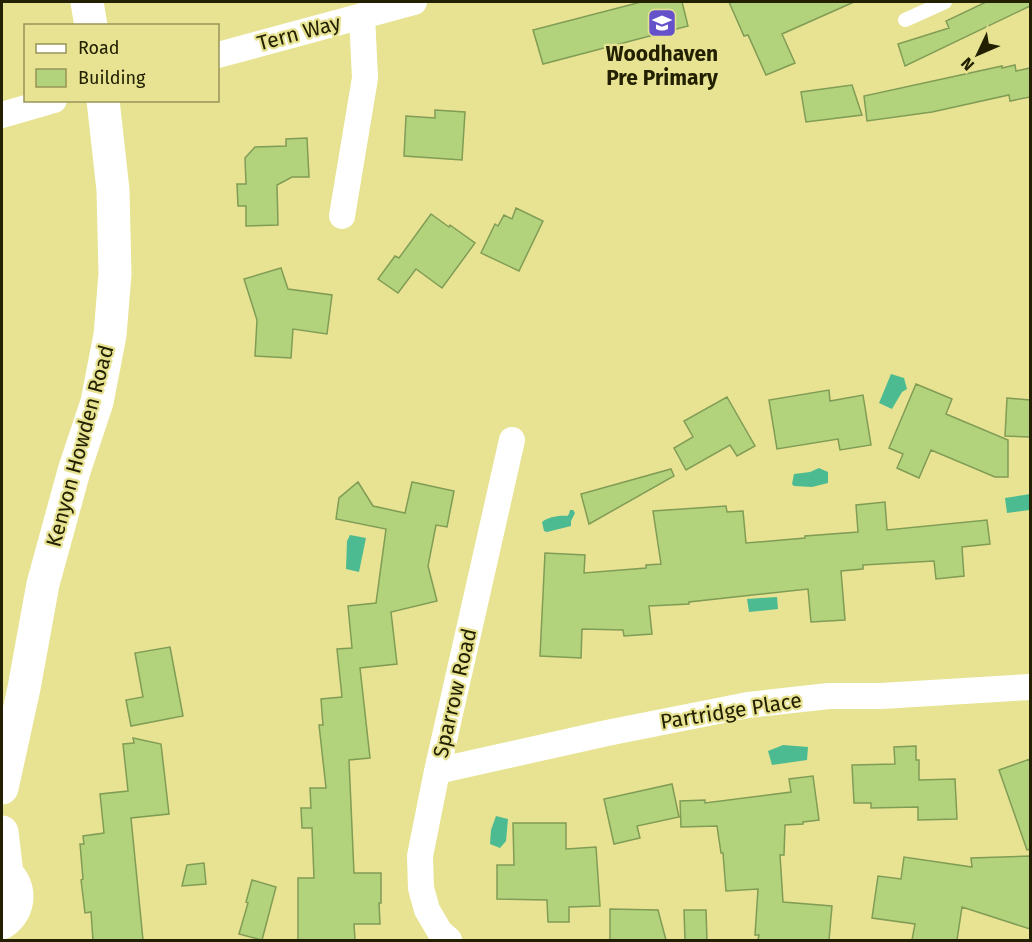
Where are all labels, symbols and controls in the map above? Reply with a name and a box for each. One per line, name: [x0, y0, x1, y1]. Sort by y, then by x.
school or university icon: Woodhaven Pre Primary: [646, 7, 678, 39]
street label: Tern Way: [254, 9, 344, 57]
legend: [24, 24, 219, 102]
north arrow: [948, 24, 1008, 84]
text: Road: [78, 37, 120, 59]
place label: Woodhaven Pre Primary: [606, 41, 718, 91]
text: N: [957, 54, 978, 74]
text: Building: [78, 67, 146, 89]
street label: Kenyon Howden Road: [41, 342, 119, 550]
street label: Sparrow Road: [427, 626, 483, 760]
street label: Partridge Place: [658, 687, 804, 735]

